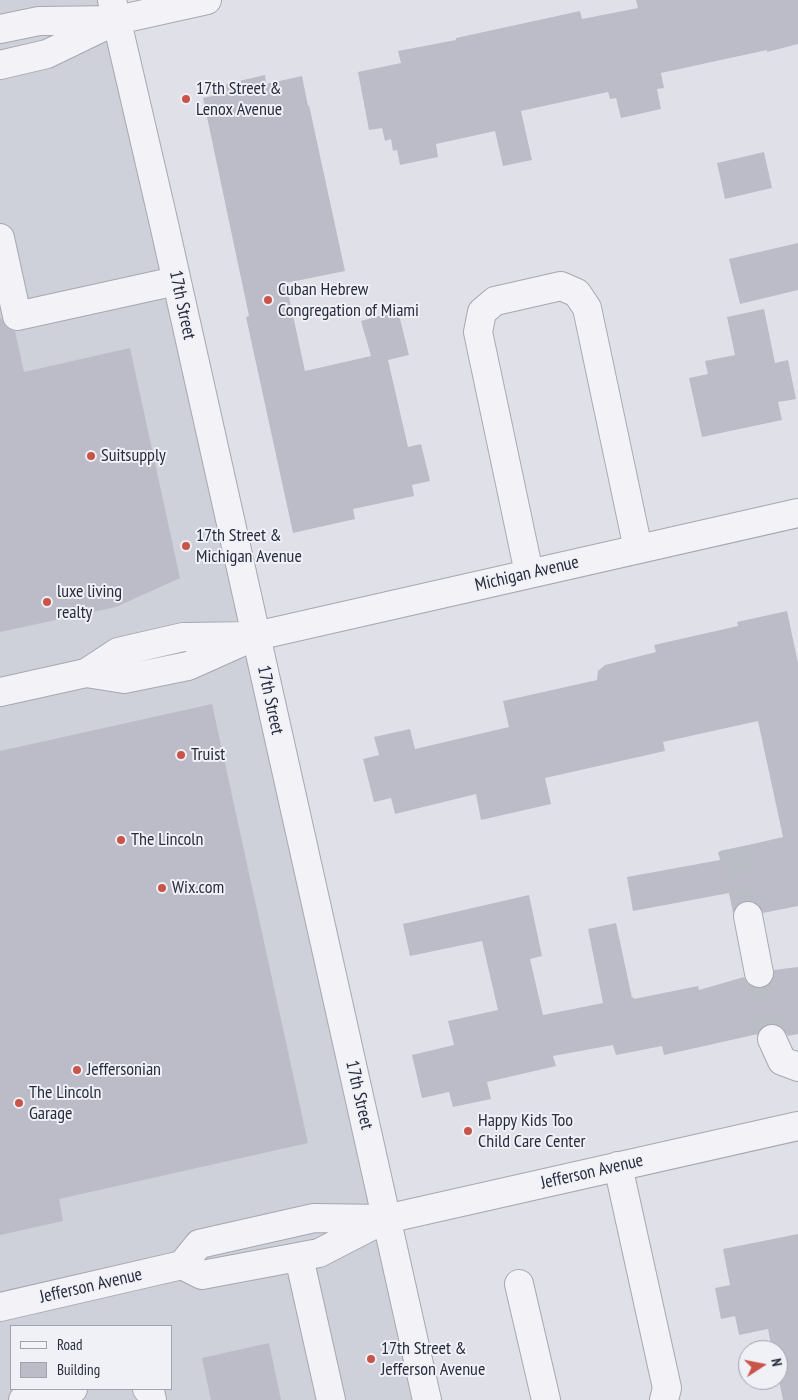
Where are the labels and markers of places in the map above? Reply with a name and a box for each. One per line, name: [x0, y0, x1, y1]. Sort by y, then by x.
place label: 17th Street & Lenox Avenue: [196, 78, 282, 120]
marker: 17th Street & Lenox Avenue: [180, 93, 192, 105]
place label: Cuban Hebrew Congregation of Miami: [278, 279, 419, 322]
marker: Cuban Hebrew Congregation of Miami: [262, 294, 274, 306]
place label: Suitsupply: [101, 445, 166, 467]
marker: Suitsupply: [85, 450, 97, 462]
place label: 17th Street & Michigan Avenue: [196, 525, 302, 568]
marker: 17th Street & Michigan Avenue: [180, 540, 192, 552]
place label: luxe living realty: [57, 581, 122, 624]
marker: luxe living realty: [41, 596, 53, 608]
place label: Truist: [191, 744, 225, 766]
marker: Truist: [175, 749, 187, 761]
place label: The Lincoln: [131, 829, 203, 851]
marker: The Lincoln: [115, 834, 127, 846]
place label: Wix.com: [172, 877, 224, 899]
marker: Wix.com: [156, 882, 168, 894]
place label: Jeffersonian: [87, 1059, 161, 1081]
marker: Jeffersonian: [71, 1064, 83, 1076]
place label: The Lincoln Garage: [29, 1082, 101, 1124]
marker: The Lincoln Garage: [13, 1097, 25, 1109]
place label: Happy Kids Too Child Care Center: [478, 1110, 586, 1152]
marker: Happy Kids Too Child Care Center: [462, 1125, 474, 1137]
place label: 17th Street & Jefferson Avenue: [381, 1338, 485, 1380]
marker: 17th Street & Jefferson Avenue: [365, 1353, 377, 1365]

